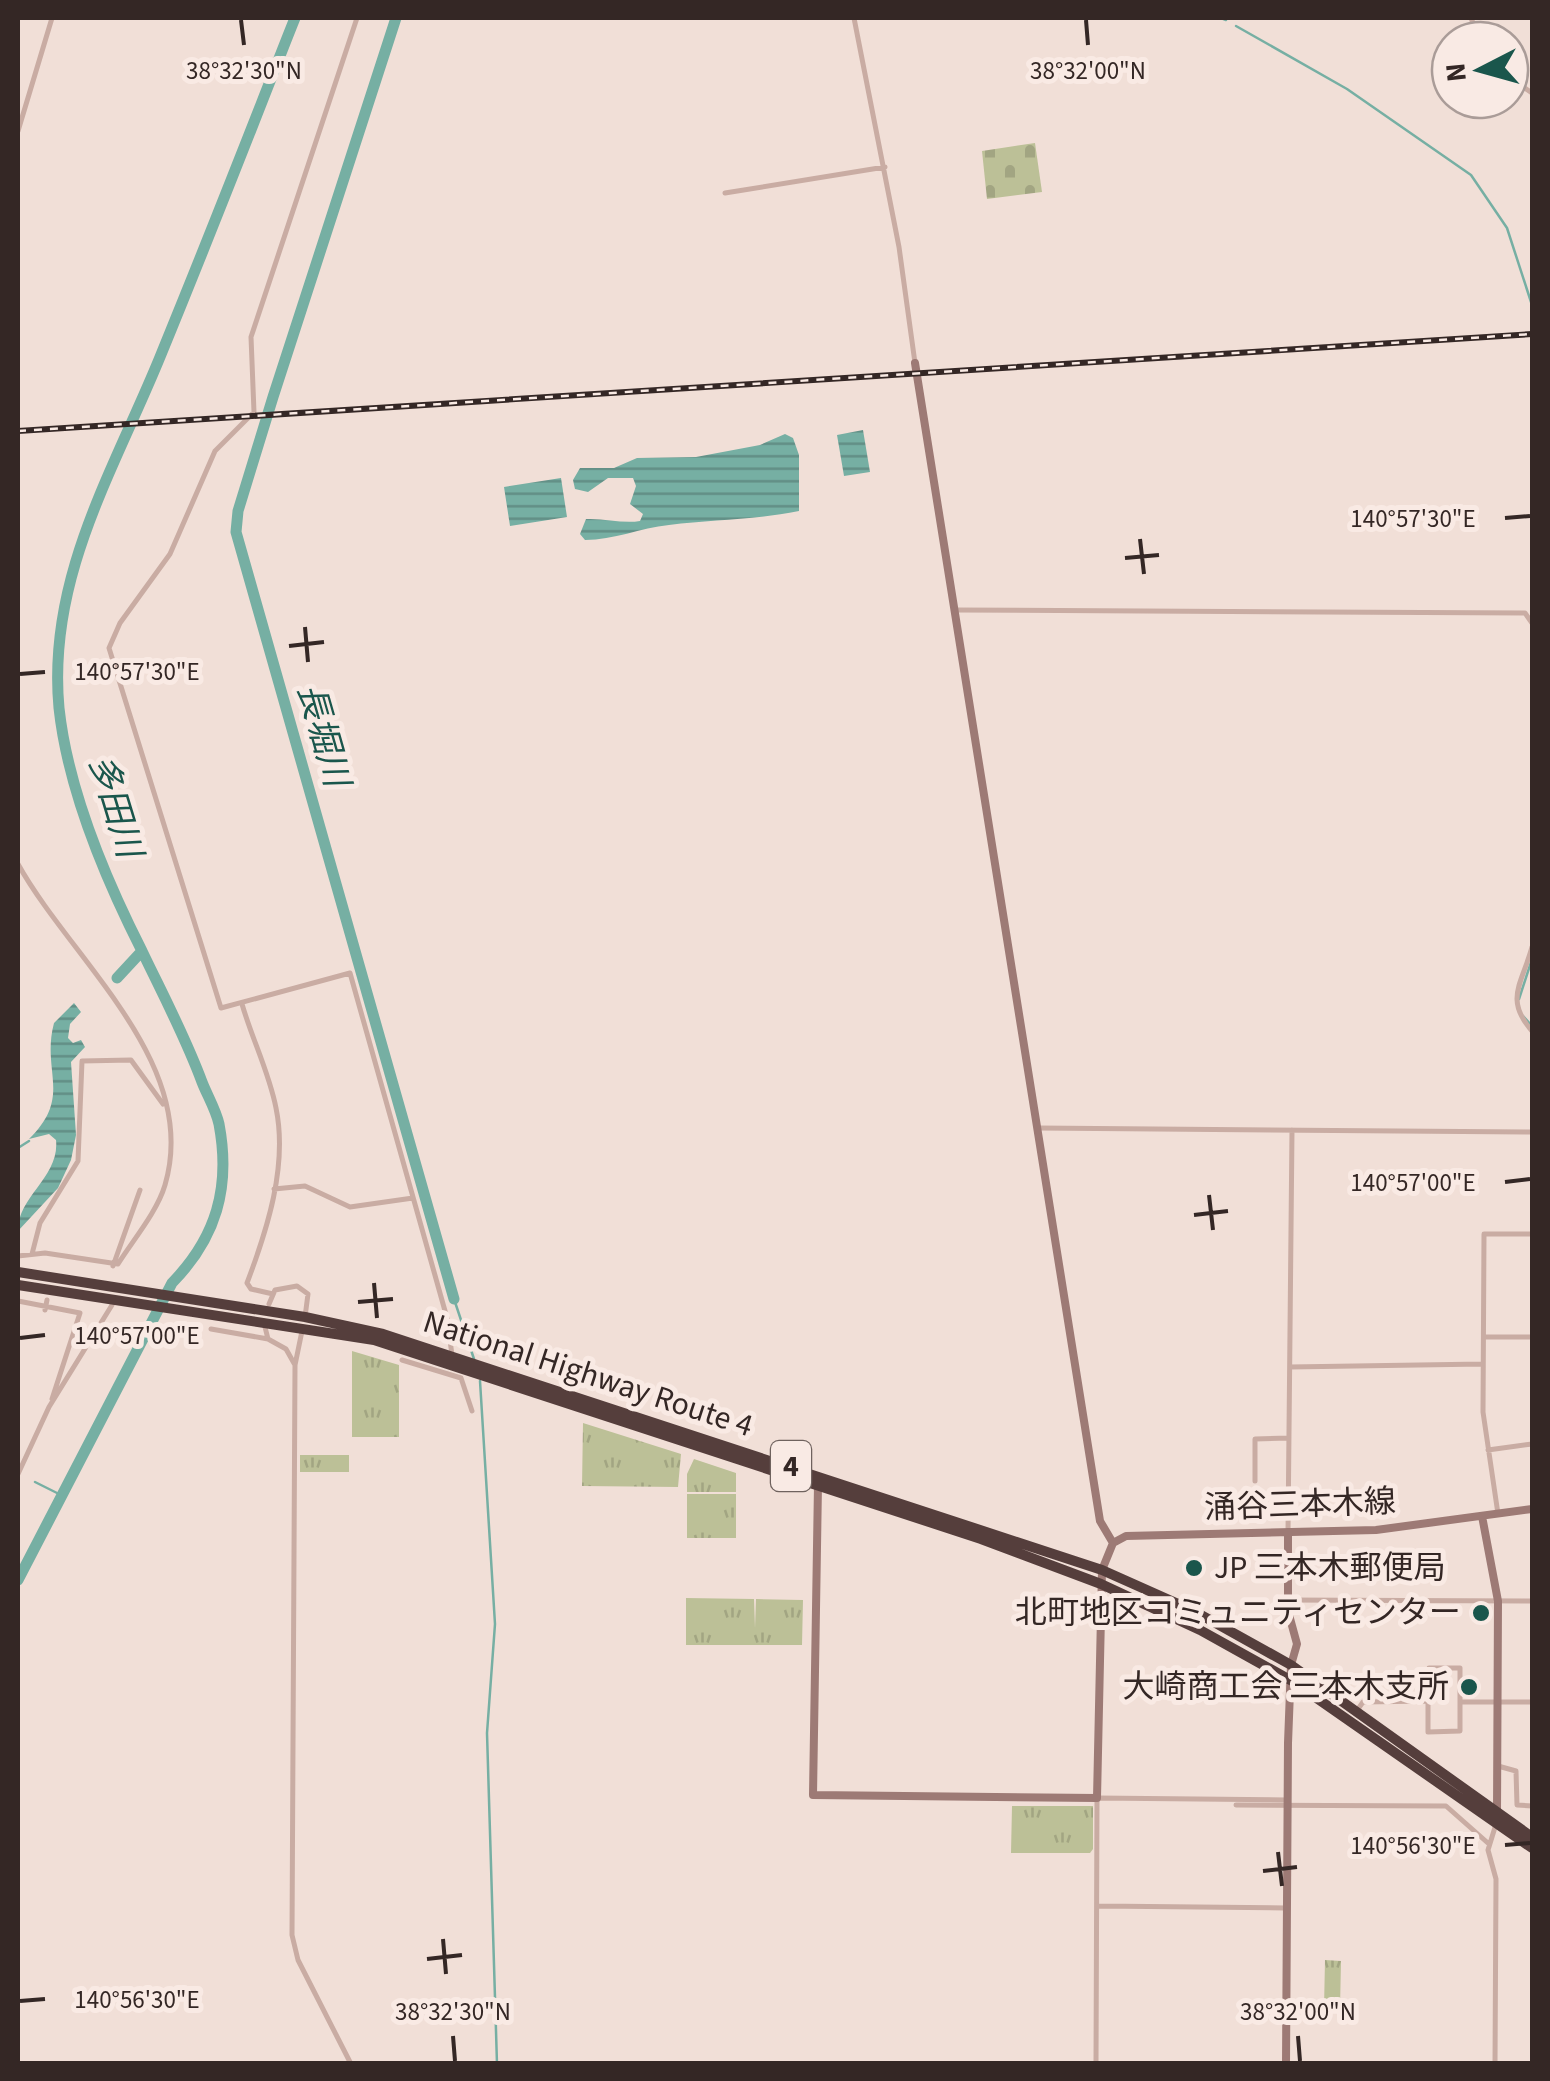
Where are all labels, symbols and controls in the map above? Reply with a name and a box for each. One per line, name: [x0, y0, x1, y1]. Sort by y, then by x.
north arrow: [1430, 20, 1530, 120]
text: 38°32'30"N: [186, 53, 302, 89]
text: 38°32'00"N: [1030, 53, 1146, 89]
text: N: [1435, 61, 1477, 84]
text: 140°57'30"E: [1350, 501, 1476, 537]
text: 140°57'30"E: [74, 654, 200, 690]
water label: 長堀川: [284, 678, 363, 796]
water label: 多田川: [76, 748, 155, 867]
text: 140°57'00"E: [1350, 1165, 1476, 1201]
street label: National Highway Route 4: [417, 1299, 759, 1449]
text: 140°57'00"E: [74, 1318, 200, 1354]
road number: 4: [771, 1441, 811, 1491]
street label: 涌谷三本木線: [1203, 1479, 1397, 1531]
place label: JP 三本木郵便局: [1214, 1545, 1446, 1591]
marker: JP 三本木郵便局: [1183, 1557, 1205, 1579]
place label: 北町地区コミュニティセンター: [1015, 1590, 1461, 1636]
marker: 北町地区コミュニティセンター: [1470, 1602, 1492, 1624]
place label: 大崎商工会 三本木支所: [1123, 1664, 1449, 1710]
marker: 大崎商工会 三本木支所: [1458, 1676, 1480, 1698]
text: 140°56'30"E: [1350, 1828, 1476, 1864]
text: 140°56'30"E: [74, 1982, 200, 2018]
text: 38°32'30"N: [395, 1994, 511, 2030]
text: 38°32'00"N: [1240, 1994, 1356, 2030]

